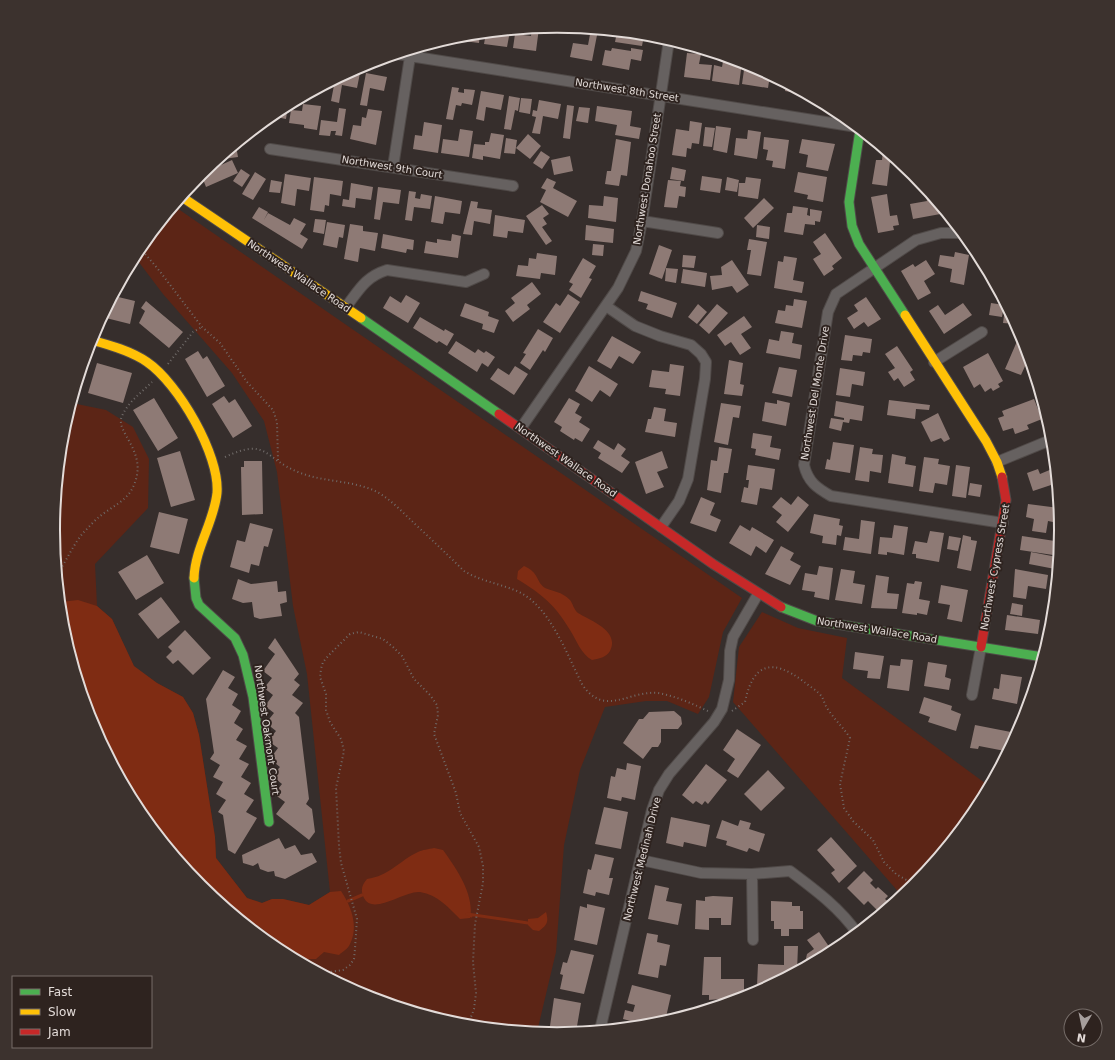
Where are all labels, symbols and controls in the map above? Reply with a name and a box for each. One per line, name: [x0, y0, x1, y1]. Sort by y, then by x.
street label: Northwest 8th Street: [574, 76, 680, 104]
street label: Northwest Donahoo Street: [631, 112, 663, 246]
street label: Northwest 9th Court: [341, 154, 443, 180]
street label: Northwest Wallace Road: [246, 237, 352, 315]
street label: Northwest Del Monte Drive: [799, 325, 831, 461]
street label: Northwest Wallace Road: [513, 421, 619, 499]
street label: Northwest Cypress Street: [978, 503, 1012, 631]
street label: Northwest Wallace Road: [816, 615, 938, 645]
street label: Northwest Oakmont Court: [252, 664, 282, 796]
street label: Northwest Medinah Drive: [621, 796, 663, 922]
legend: [12, 976, 152, 1048]
text: Fast: [48, 985, 72, 999]
text: Slow: [48, 1005, 76, 1019]
north arrow: [1063, 1008, 1103, 1048]
text: Jam: [47, 1025, 71, 1039]
text: N: [1076, 1030, 1087, 1045]

